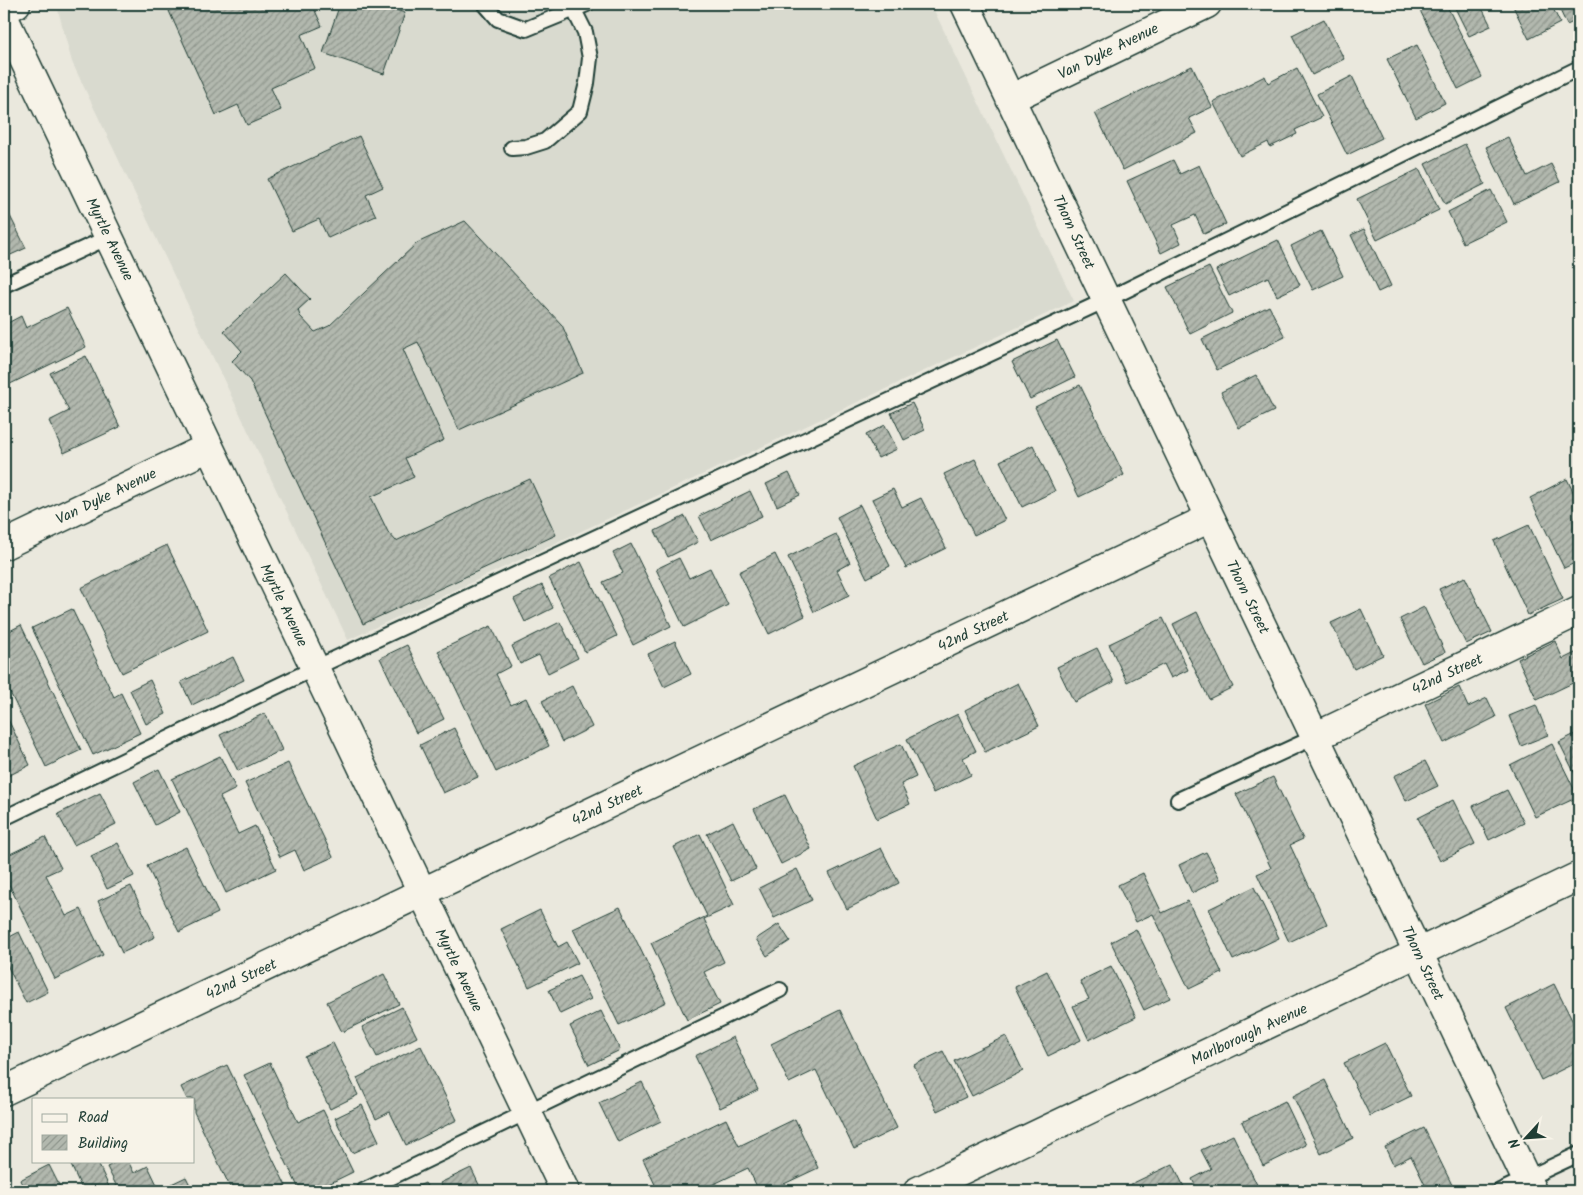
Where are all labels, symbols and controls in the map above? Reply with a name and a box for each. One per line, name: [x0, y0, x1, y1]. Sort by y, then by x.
street label: Van Dyke Avenue: [1054, 17, 1163, 87]
street label: Thorn Street: [1045, 191, 1101, 274]
street label: Myrtle Avenue: [79, 194, 140, 285]
street label: Van Dyke Avenue: [52, 462, 161, 532]
street label: Thorn Street: [1219, 556, 1275, 639]
street label: Myrtle Avenue: [253, 560, 314, 651]
street label: 42nd Street: [934, 605, 1013, 659]
street label: 42nd Street: [1408, 648, 1487, 702]
street label: 42nd Street: [568, 779, 647, 833]
street label: Thorn Street: [1394, 922, 1450, 1005]
street label: Myrtle Avenue: [428, 925, 489, 1016]
street label: 42nd Street: [202, 953, 281, 1007]
street label: Marlborough Avenue: [1187, 997, 1312, 1073]
legend: [32, 1098, 195, 1162]
text: Road: [78, 1106, 109, 1130]
north arrow: [1500, 1112, 1550, 1162]
text: Building: [78, 1132, 128, 1156]
text: N: [1503, 1134, 1527, 1152]

